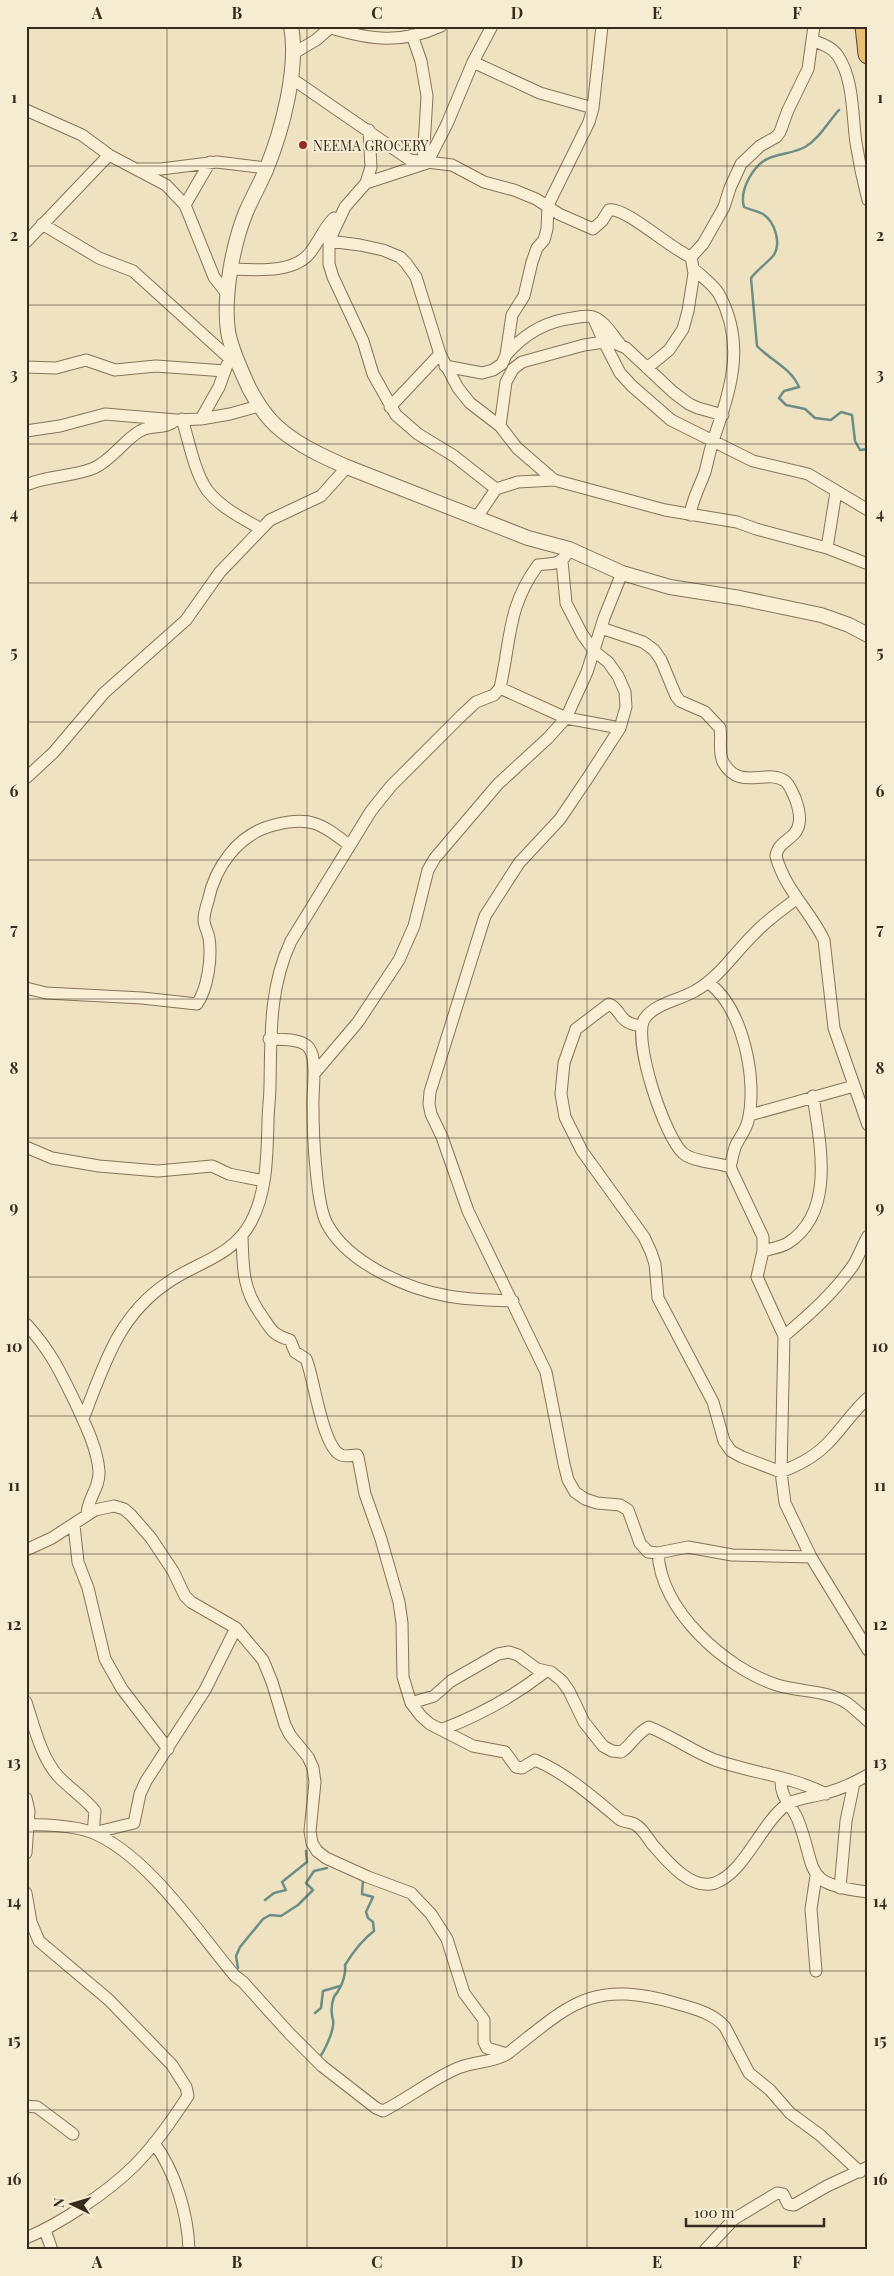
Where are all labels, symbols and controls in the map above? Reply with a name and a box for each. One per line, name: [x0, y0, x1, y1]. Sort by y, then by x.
text: A: [91, 2, 103, 23]
text: B: [232, 2, 243, 23]
text: C: [371, 2, 383, 23]
text: D: [511, 2, 523, 23]
text: E: [652, 2, 662, 23]
text: F: [792, 2, 802, 23]
text: 1: [11, 86, 17, 107]
text: 1: [877, 86, 883, 107]
place label: NEEMA GROCERY: [313, 136, 429, 155]
marker: NEEMA GROCERY: [297, 139, 309, 151]
text: 2: [10, 224, 18, 245]
text: 2: [876, 224, 884, 245]
text: 3: [10, 363, 18, 384]
text: 3: [876, 363, 884, 384]
text: 4: [10, 502, 18, 523]
text: 4: [876, 502, 884, 523]
text: 5: [10, 641, 18, 662]
text: 5: [876, 641, 884, 662]
text: 6: [10, 780, 19, 801]
text: 6: [876, 780, 885, 801]
text: 7: [10, 918, 18, 939]
text: 7: [876, 918, 884, 939]
text: 8: [10, 1057, 19, 1078]
text: 8: [876, 1057, 885, 1078]
text: 9: [10, 1196, 19, 1217]
text: 9: [876, 1196, 885, 1217]
text: 10: [6, 1335, 22, 1356]
text: 10: [872, 1335, 888, 1356]
text: 11: [8, 1474, 20, 1495]
text: 11: [874, 1474, 886, 1495]
text: 12: [7, 1613, 21, 1634]
text: 12: [873, 1613, 887, 1634]
text: 13: [7, 1751, 21, 1772]
text: 13: [873, 1751, 887, 1772]
text: 14: [7, 1890, 21, 1911]
text: 14: [873, 1890, 887, 1911]
text: 15: [7, 2029, 21, 2050]
text: 15: [873, 2029, 887, 2050]
text: 16: [6, 2168, 22, 2189]
text: 16: [872, 2168, 888, 2189]
north arrow: [48, 2178, 98, 2228]
scale bar: [686, 2196, 824, 2228]
text: N: [49, 2197, 68, 2209]
text: 100 m: [694, 2202, 735, 2222]
text: A: [91, 2251, 103, 2272]
text: B: [232, 2251, 243, 2272]
text: C: [371, 2251, 383, 2272]
text: D: [511, 2251, 523, 2272]
text: E: [652, 2251, 662, 2272]
text: F: [792, 2251, 802, 2272]

